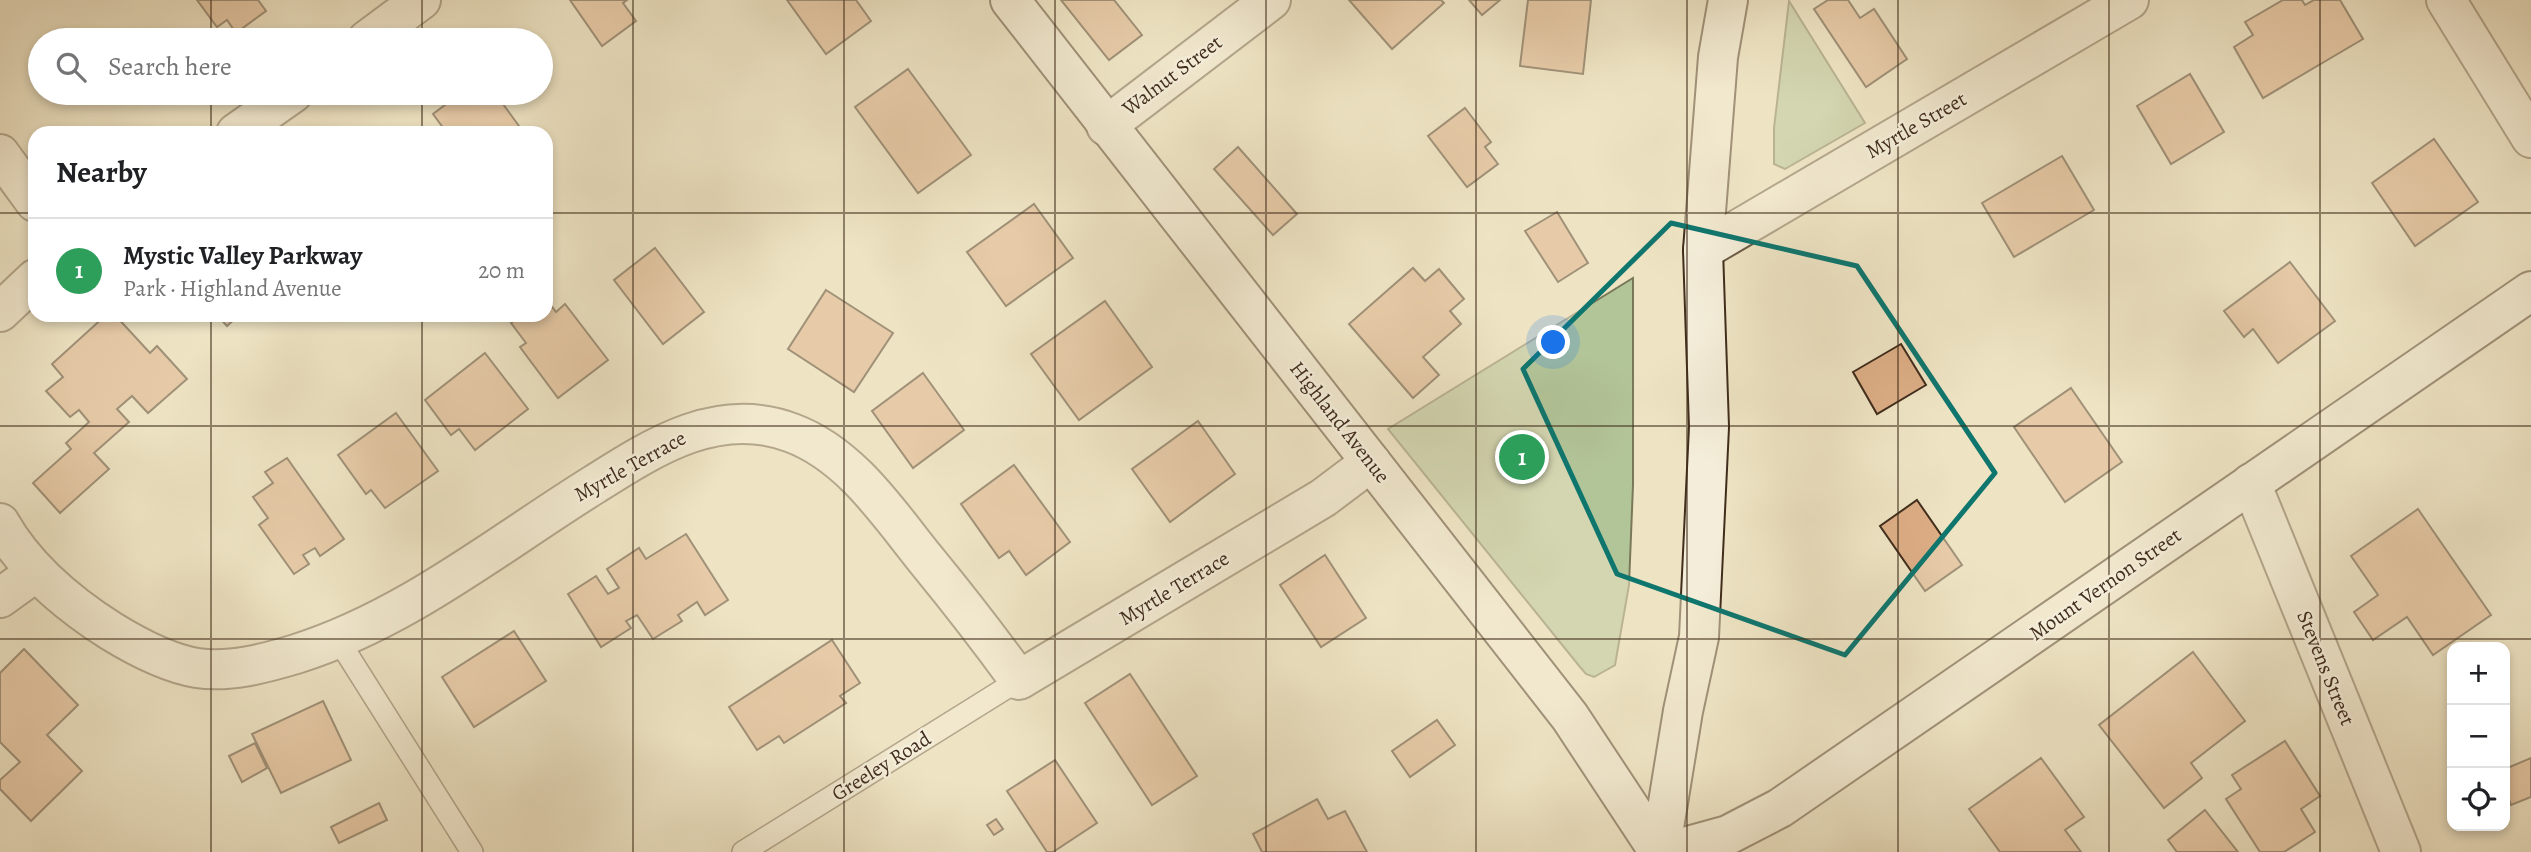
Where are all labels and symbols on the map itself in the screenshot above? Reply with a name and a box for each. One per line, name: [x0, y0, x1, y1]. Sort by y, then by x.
street label: Walnut Street: [1115, 28, 1228, 122]
street label: Myrtle Street: [1860, 85, 1972, 165]
your location: [1536, 325, 1570, 359]
street label: Highland Avenue: [1284, 355, 1396, 489]
street label: Myrtle Terrace: [569, 424, 691, 508]
pin: 1: [1499, 431, 1545, 483]
street label: Mount Vernon Street: [2023, 521, 2187, 647]
street label: Myrtle Terrace: [1114, 544, 1234, 632]
street label: Stevens Street: [2290, 606, 2362, 730]
street label: Greeley Road: [826, 724, 937, 808]

